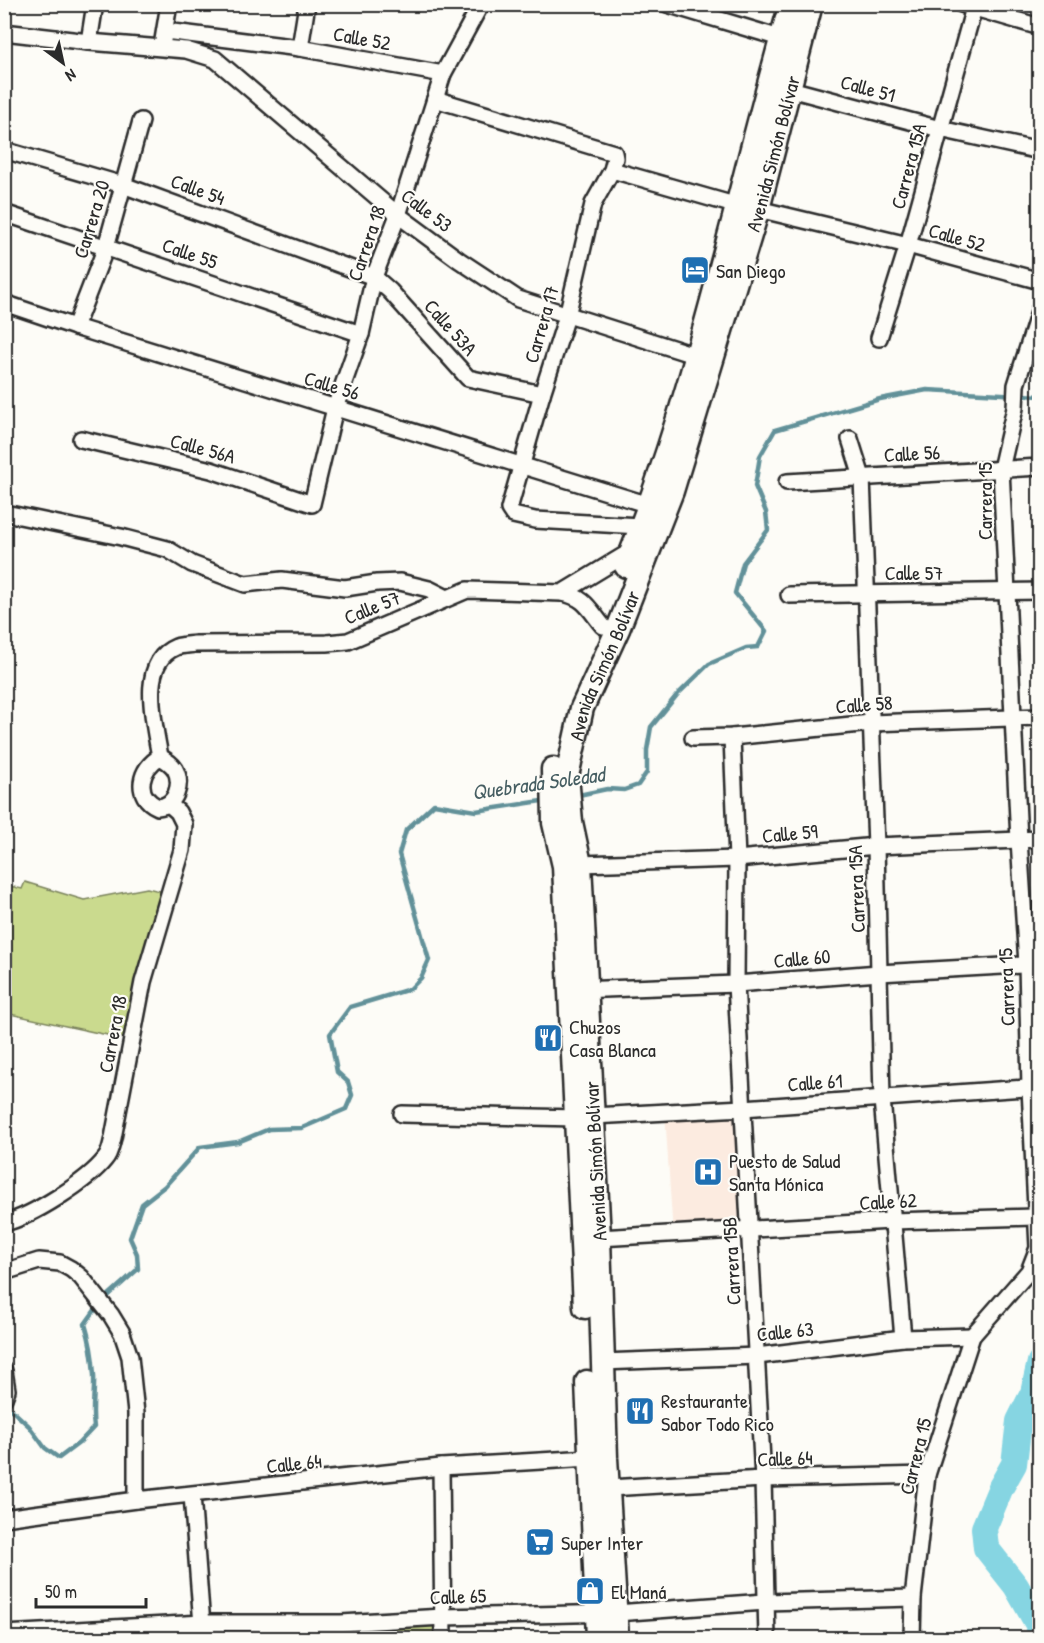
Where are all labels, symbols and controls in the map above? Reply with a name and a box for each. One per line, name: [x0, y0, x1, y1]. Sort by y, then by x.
street label: Calle 52: [331, 20, 393, 56]
north arrow: [33, 33, 93, 93]
text: N: [61, 64, 81, 87]
street label: Calle 51: [838, 68, 898, 108]
street label: Avenida Simón Bolívar: [739, 72, 806, 235]
street label: Carrera 15A: [884, 120, 932, 212]
street label: Calle 54: [167, 167, 229, 211]
street label: Carrera 20: [66, 176, 116, 261]
street label: Calle 53: [396, 182, 458, 238]
street label: Carrera 18: [341, 202, 391, 284]
street label: Calle 52: [925, 216, 989, 258]
street label: Calle 55: [159, 231, 222, 275]
hotel icon: San Diego: [679, 254, 711, 286]
place label: San Diego: [716, 257, 786, 284]
street label: Carrera 17: [517, 282, 565, 366]
street label: Calle 53A: [418, 293, 484, 361]
street label: Calle 56: [301, 364, 363, 406]
street label: Calle 56A: [168, 426, 239, 470]
street label: Calle 56: [883, 438, 941, 468]
street label: Carrera 15: [971, 461, 998, 540]
street label: Calle 57: [885, 559, 943, 586]
street label: Calle 57: [340, 584, 404, 630]
street label: Avenida Simón Bolívar: [562, 586, 645, 743]
street label: Calle 58: [835, 689, 893, 719]
water label: Quebrada Soledad: [470, 759, 610, 807]
street label: Calle 59: [761, 817, 819, 849]
street label: Carrera 15A: [841, 844, 871, 933]
street label: Calle 60: [772, 942, 832, 974]
street label: Carrera 15: [991, 947, 1021, 1026]
street label: Carrera 18: [91, 993, 133, 1075]
place label: Chuzos Casa Blanca: [569, 1013, 656, 1063]
restaurant icon: Chuzos Casa Blanca: [532, 1022, 564, 1054]
street label: Calle 61: [787, 1067, 843, 1097]
street label: Avenida Simón Bolívar: [577, 1080, 613, 1242]
place label: Puesto de Salud Santa Mónica: [729, 1147, 841, 1197]
hospital icon: Puesto de Salud Santa Mónica: [692, 1156, 724, 1188]
street label: Calle 62: [859, 1186, 918, 1216]
street label: Carrera 15B: [715, 1216, 747, 1306]
street label: Calle 63: [755, 1315, 815, 1347]
place label: Restaurante Sabor Todo Rico: [661, 1387, 774, 1437]
restaurant icon: Restaurante Sabor Todo Rico: [624, 1395, 656, 1427]
street label: Carrera 15: [892, 1414, 938, 1497]
street label: Calle 64: [757, 1444, 813, 1472]
street label: Calle 64: [265, 1447, 323, 1479]
supermarket icon: Super Inter: [524, 1526, 556, 1558]
place label: Super Inter: [561, 1529, 644, 1556]
scale bar: [36, 1571, 146, 1609]
shop icon: El Maná: [574, 1575, 606, 1607]
place label: El Maná: [611, 1578, 667, 1605]
text: 50 m: [45, 1579, 77, 1604]
street label: Calle 65: [429, 1582, 487, 1610]

